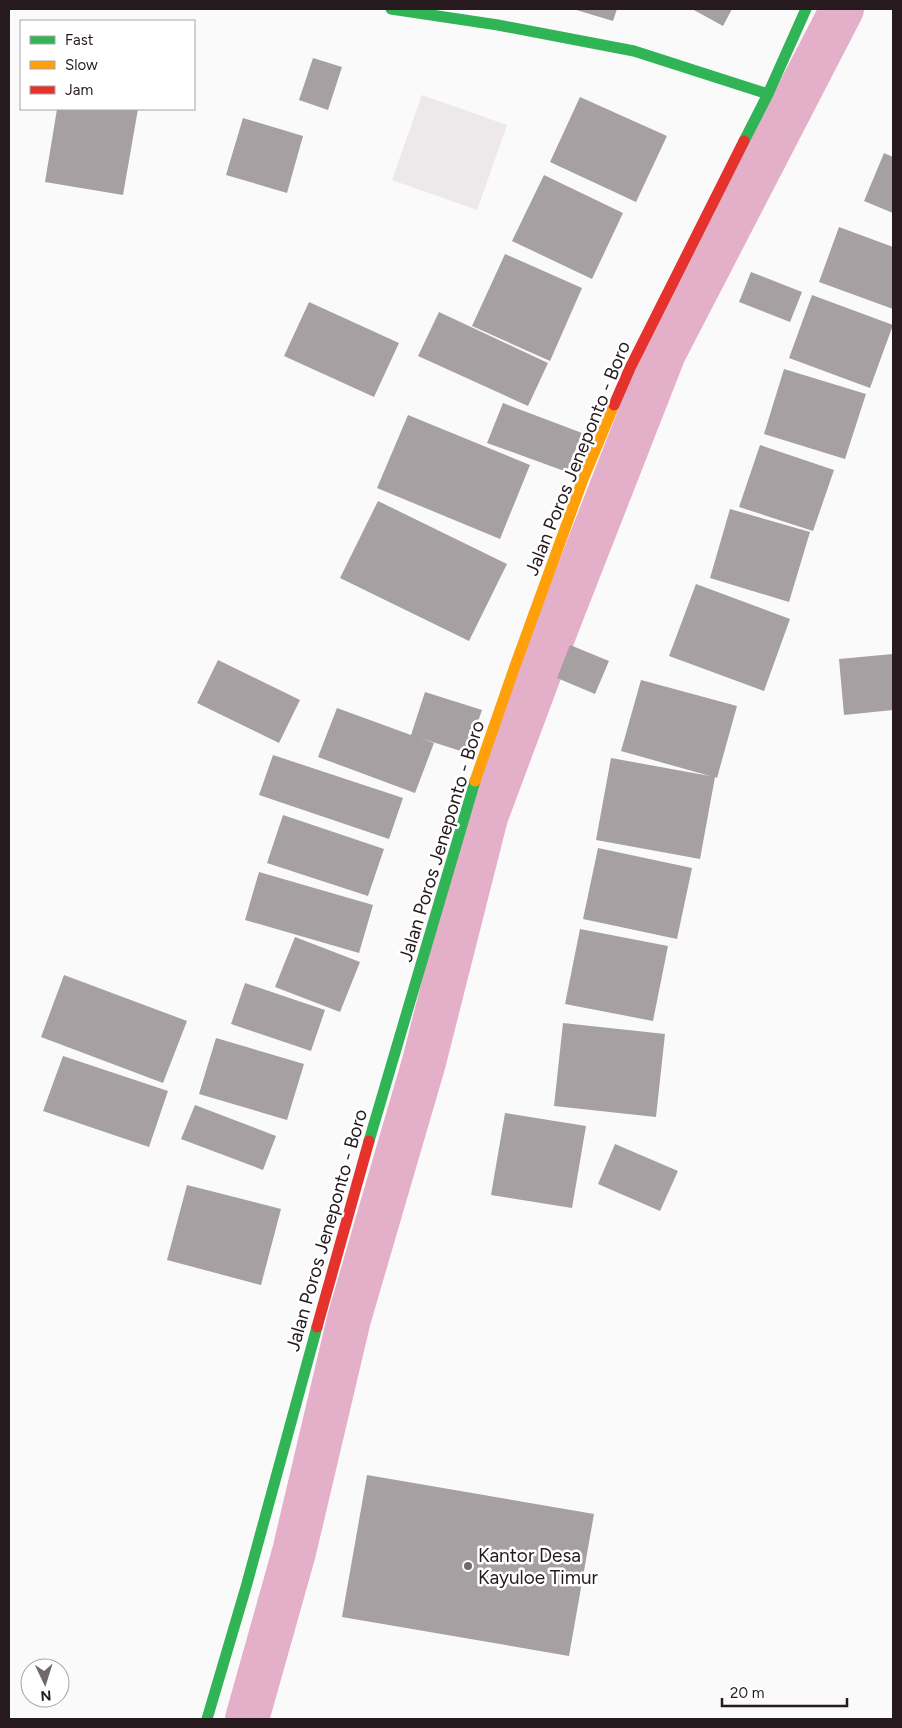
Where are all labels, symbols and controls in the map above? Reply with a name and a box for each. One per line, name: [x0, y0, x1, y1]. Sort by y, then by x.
legend: [20, 20, 195, 110]
text: Fast: [65, 31, 94, 49]
text: Slow: [65, 56, 98, 74]
text: Jam: [65, 81, 93, 99]
street label: Jalan Poros Jeneponto - Boro: [520, 338, 635, 579]
street label: Jalan Poros Jeneponto - Boro: [394, 718, 489, 965]
street label: Jalan Poros Jeneponto - Boro: [281, 1106, 372, 1354]
place label: Kantor Desa Kayuloe Timur: [478, 1544, 599, 1589]
marker: Kantor Desa Kayuloe Timur: [462, 1560, 474, 1572]
north arrow: [20, 1658, 70, 1708]
scale bar: [722, 1676, 847, 1708]
text: 20 m: [730, 1684, 764, 1702]
text: N: [40, 1687, 52, 1704]

